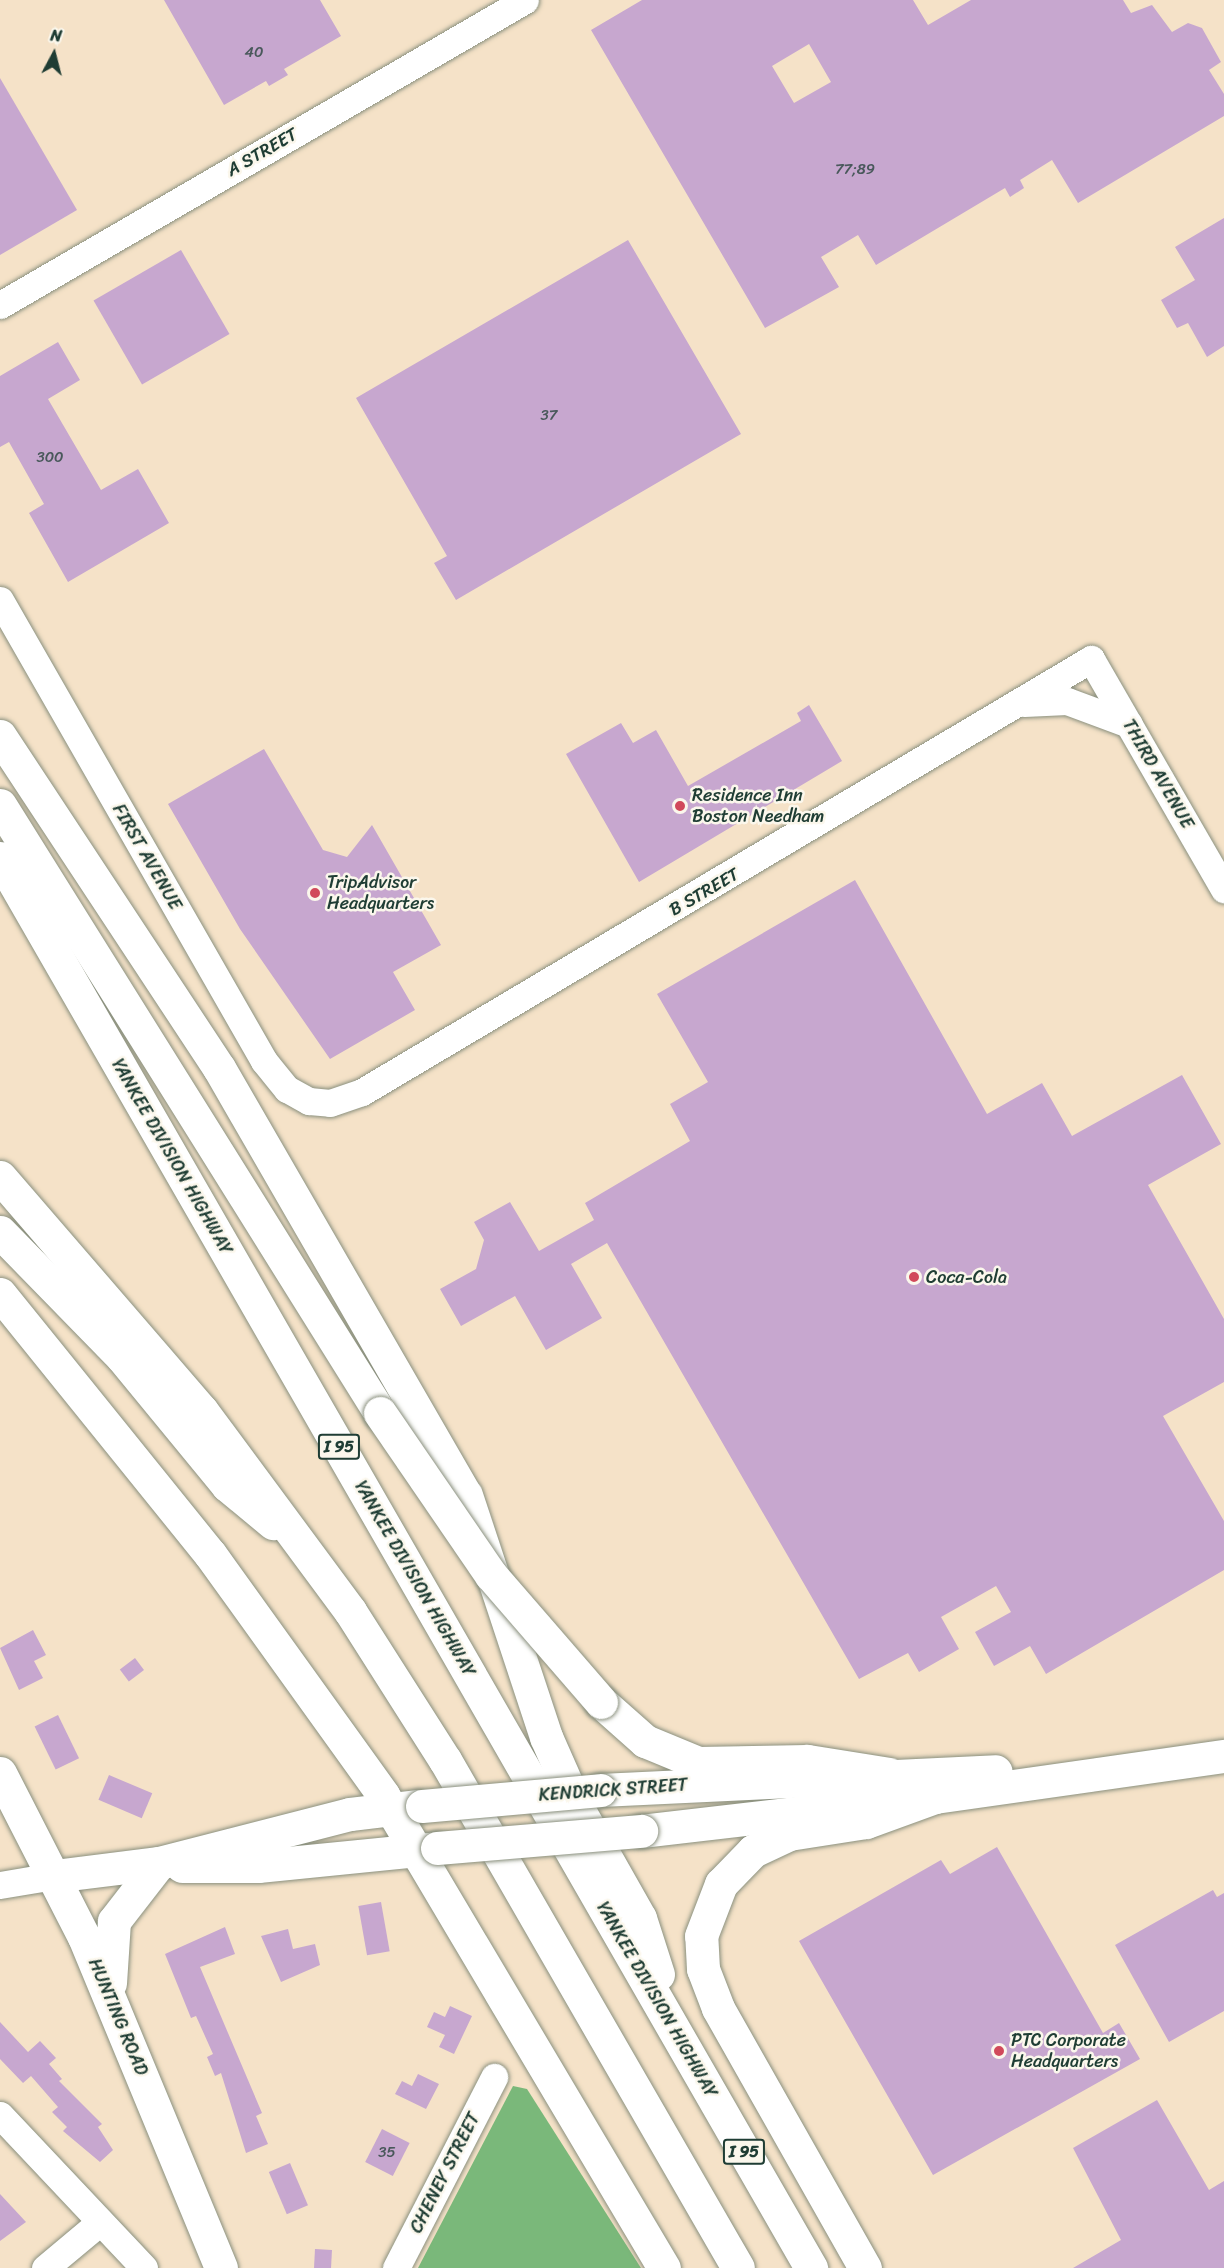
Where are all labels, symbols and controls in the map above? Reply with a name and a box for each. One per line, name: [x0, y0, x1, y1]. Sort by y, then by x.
text: N: [49, 21, 64, 51]
north arrow: [24, 24, 84, 84]
house number: 40: [245, 44, 263, 62]
street label: A STREET: [223, 123, 301, 181]
house number: 77;89: [835, 161, 875, 179]
house number: 37: [541, 407, 557, 425]
house number: 300: [36, 449, 64, 467]
street label: THIRD AVENUE: [1118, 716, 1198, 832]
place label: Residence Inn Boston Needham: [692, 785, 825, 828]
marker: Residence Inn Boston Needham: [673, 799, 687, 813]
street label: FIRST AVENUE: [108, 800, 186, 914]
street label: B STREET: [665, 863, 743, 921]
place label: TripAdvisor Headquarters: [327, 872, 434, 914]
marker: TripAdvisor Headquarters: [308, 886, 322, 900]
street label: YANKEE DIVISION HIGHWAY: [107, 1055, 237, 1259]
place label: Coca-Cola: [926, 1266, 1007, 1288]
marker: Coca-Cola: [907, 1270, 921, 1284]
road number: I 95: [316, 1434, 362, 1460]
street label: YANKEE DIVISION HIGHWAY: [350, 1477, 480, 1681]
street label: KENDRICK STREET: [538, 1774, 688, 1806]
street label: YANKEE DIVISION HIGHWAY: [592, 1898, 722, 2102]
street label: HUNTING ROAD: [84, 1955, 152, 2079]
place label: PTC Corporate Headquarters: [1011, 2030, 1126, 2072]
marker: PTC Corporate Headquarters: [992, 2044, 1006, 2058]
street label: CHENEY STREET: [405, 2109, 485, 2237]
road number: I 95: [722, 2139, 766, 2165]
house number: 35: [378, 2144, 396, 2162]

